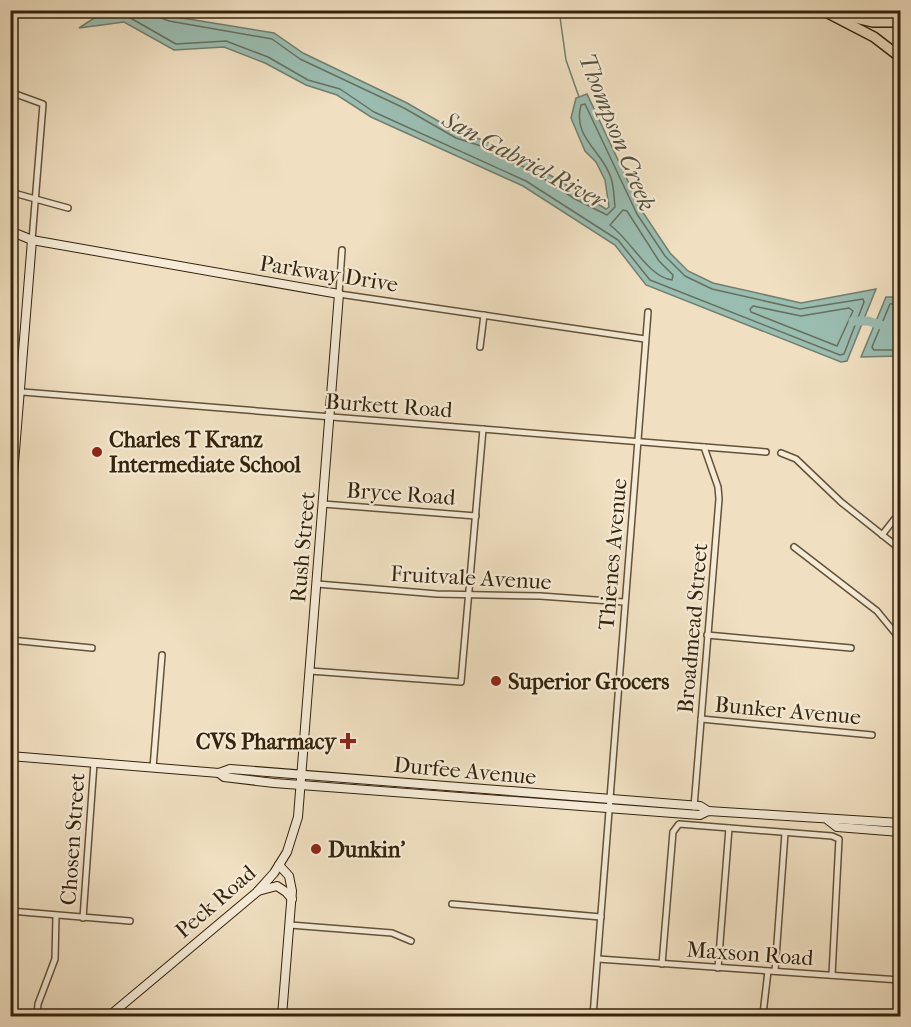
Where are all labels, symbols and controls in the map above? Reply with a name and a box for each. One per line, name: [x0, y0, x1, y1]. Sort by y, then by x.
water label: Thompson Creek: [573, 49, 661, 215]
water label: San Gabriel River: [437, 105, 612, 216]
street label: Parkway Drive: [258, 250, 400, 298]
street label: Burkett Road: [325, 389, 454, 423]
place label: Charles T Kranz Intermediate School: [109, 427, 302, 478]
marker: Charles T Kranz Intermediate School: [90, 445, 104, 459]
street label: Bryce Road: [346, 477, 457, 511]
street label: Thienes Avenue: [593, 477, 633, 631]
street label: Rush Street: [285, 490, 321, 604]
street label: Broadmead Street: [673, 542, 713, 714]
street label: Fruitvale Avenue: [390, 561, 552, 595]
place label: Superior Grocers: [508, 669, 669, 695]
marker: Superior Grocers: [489, 674, 503, 688]
street label: Bunker Avenue: [714, 692, 862, 730]
place label: CVS Pharmacy: [196, 729, 337, 755]
marker: CVS Pharmacy: [341, 734, 355, 748]
street label: Durfee Avenue: [393, 752, 537, 790]
street label: Chosen Street: [55, 772, 91, 906]
place label: Dunkin': [328, 837, 405, 863]
marker: Dunkin': [309, 842, 323, 856]
street label: Peck Road: [170, 859, 262, 944]
street label: Maxson Road: [685, 937, 815, 971]

